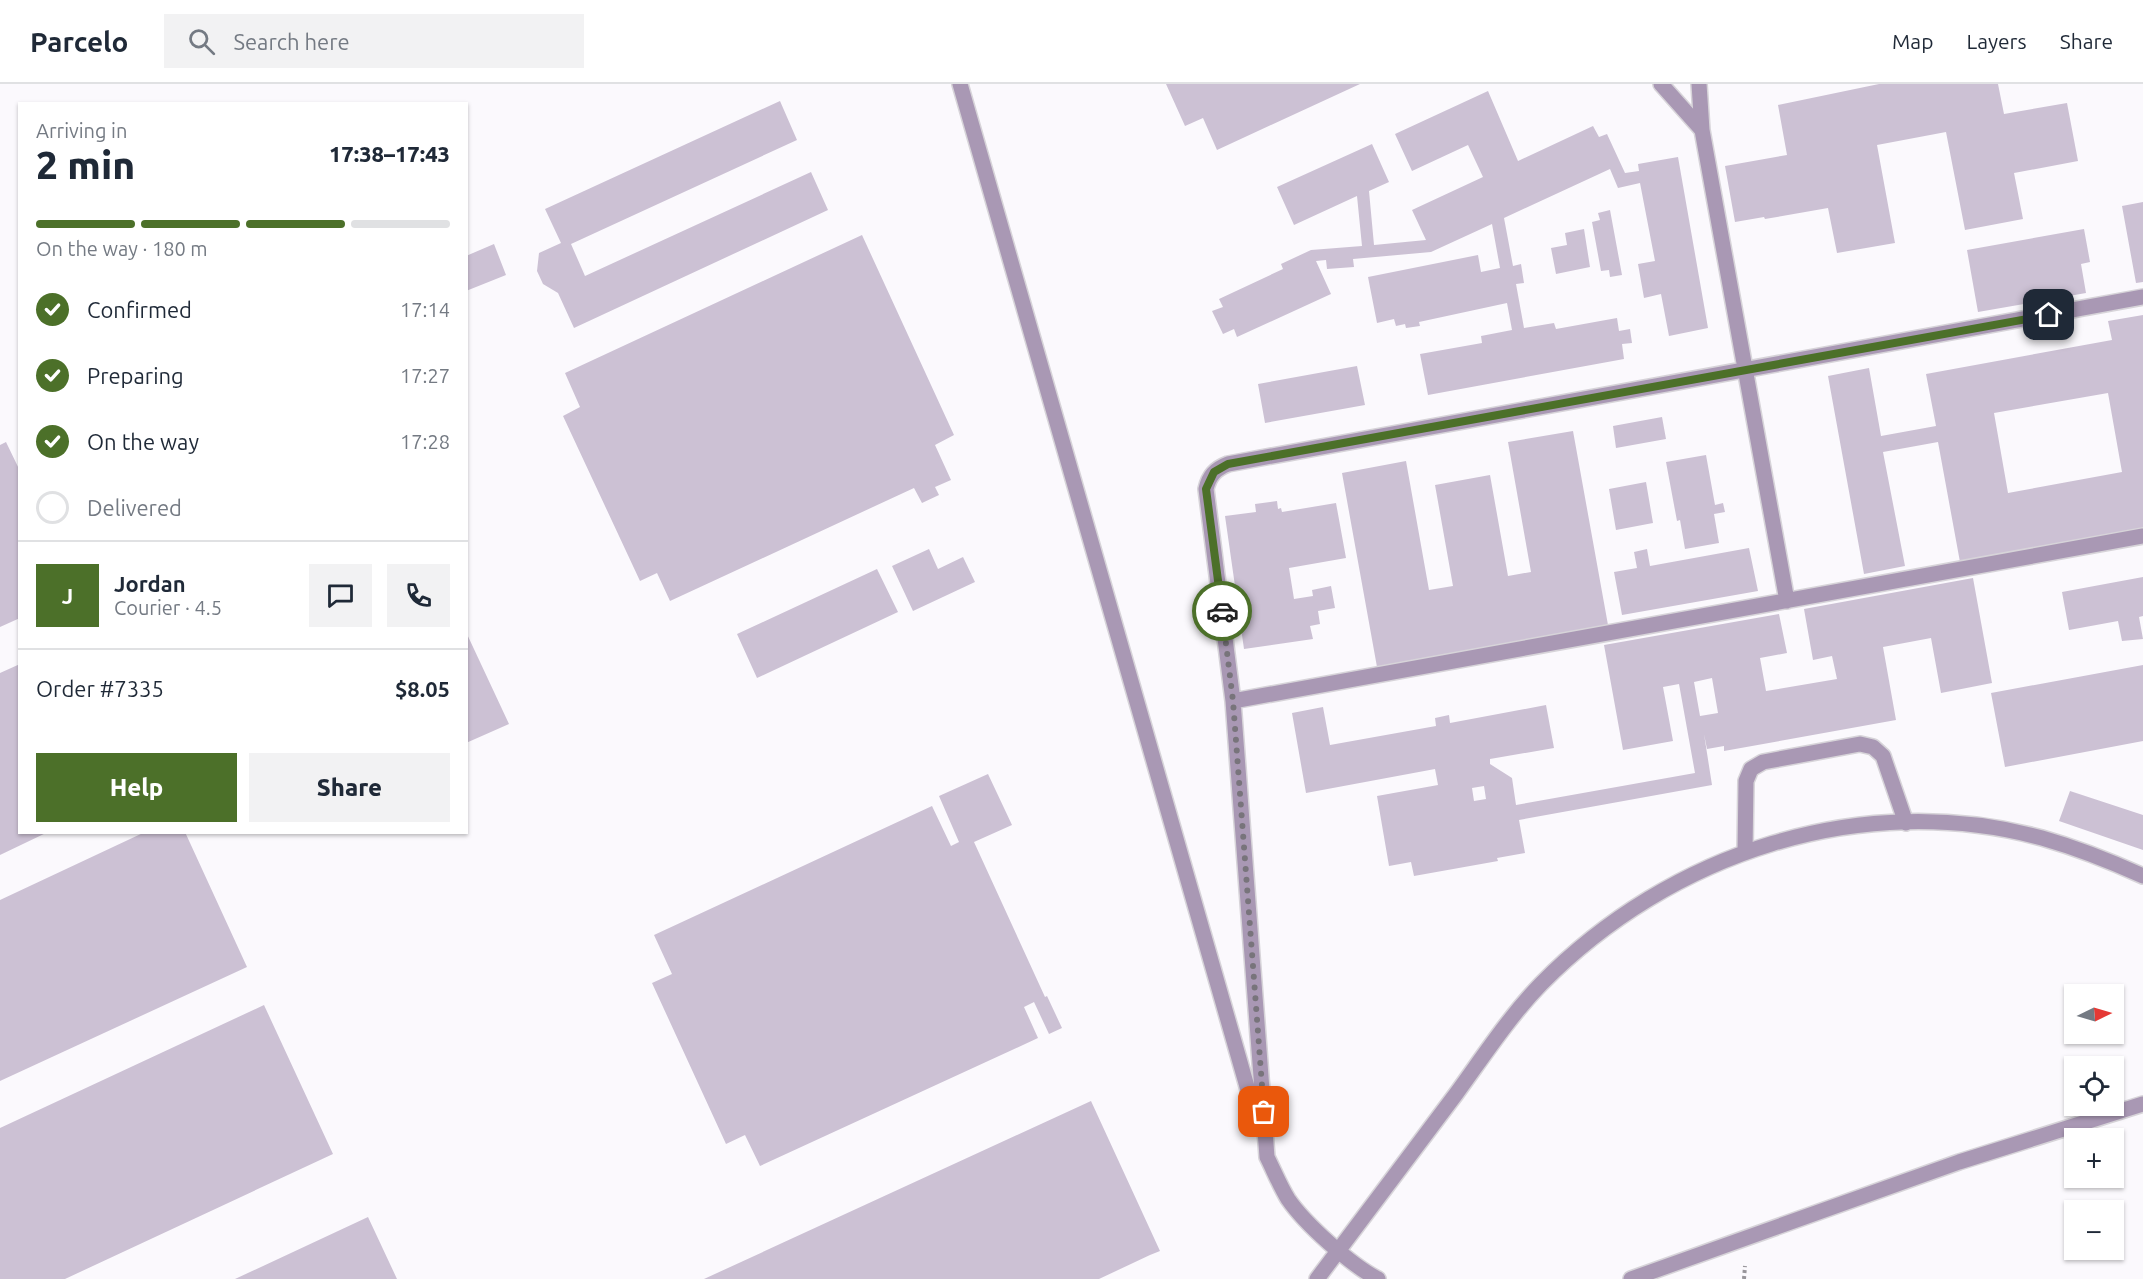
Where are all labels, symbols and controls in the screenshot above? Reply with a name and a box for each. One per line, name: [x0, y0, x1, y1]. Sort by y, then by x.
search box: [164, 14, 584, 68]
icon: search: [185, 25, 218, 58]
text: Parcelo: [30, 26, 128, 57]
text: Search here: [233, 29, 350, 54]
text: Map: [1892, 29, 1933, 53]
text: Layers: [1966, 29, 2027, 53]
text: Share: [2060, 29, 2113, 53]
text: Arriving in: [36, 119, 127, 142]
text: 17:38–17:43: [329, 141, 450, 166]
text: 2 min: [36, 143, 135, 186]
text: On the way · 180 m: [36, 237, 208, 260]
pin: [2023, 289, 2074, 340]
icon: check: [36, 293, 69, 326]
text: Confirmed: [87, 297, 192, 322]
text: 17:14: [400, 298, 450, 321]
icon: home: [2032, 298, 2065, 331]
icon: check: [36, 359, 69, 392]
text: Preparing: [87, 363, 184, 388]
text: 17:27: [400, 364, 450, 387]
icon: check: [36, 425, 69, 458]
text: On the way: [87, 429, 199, 454]
text: 17:28: [400, 430, 450, 453]
text: Delivered: [87, 495, 182, 520]
button: chat: [309, 564, 372, 627]
button: phone: [387, 564, 450, 627]
text: Jordan: [114, 571, 186, 596]
courier: [1192, 581, 1252, 641]
text: J: [62, 583, 73, 608]
icon: car: [1206, 595, 1239, 628]
text: Courier · 4.5: [114, 596, 222, 619]
text: Order #7335: [36, 676, 164, 701]
text: $8.05: [395, 676, 450, 701]
button: Help: [36, 753, 237, 822]
button: Share: [249, 753, 450, 822]
north arrow: [2064, 984, 2124, 1044]
map controls: [2064, 984, 2124, 1260]
button: locate: [2064, 1056, 2124, 1116]
pin: [1238, 1086, 1289, 1137]
icon: bag: [1247, 1095, 1280, 1128]
button: +: [2064, 1128, 2124, 1188]
button: −: [2064, 1200, 2124, 1260]

